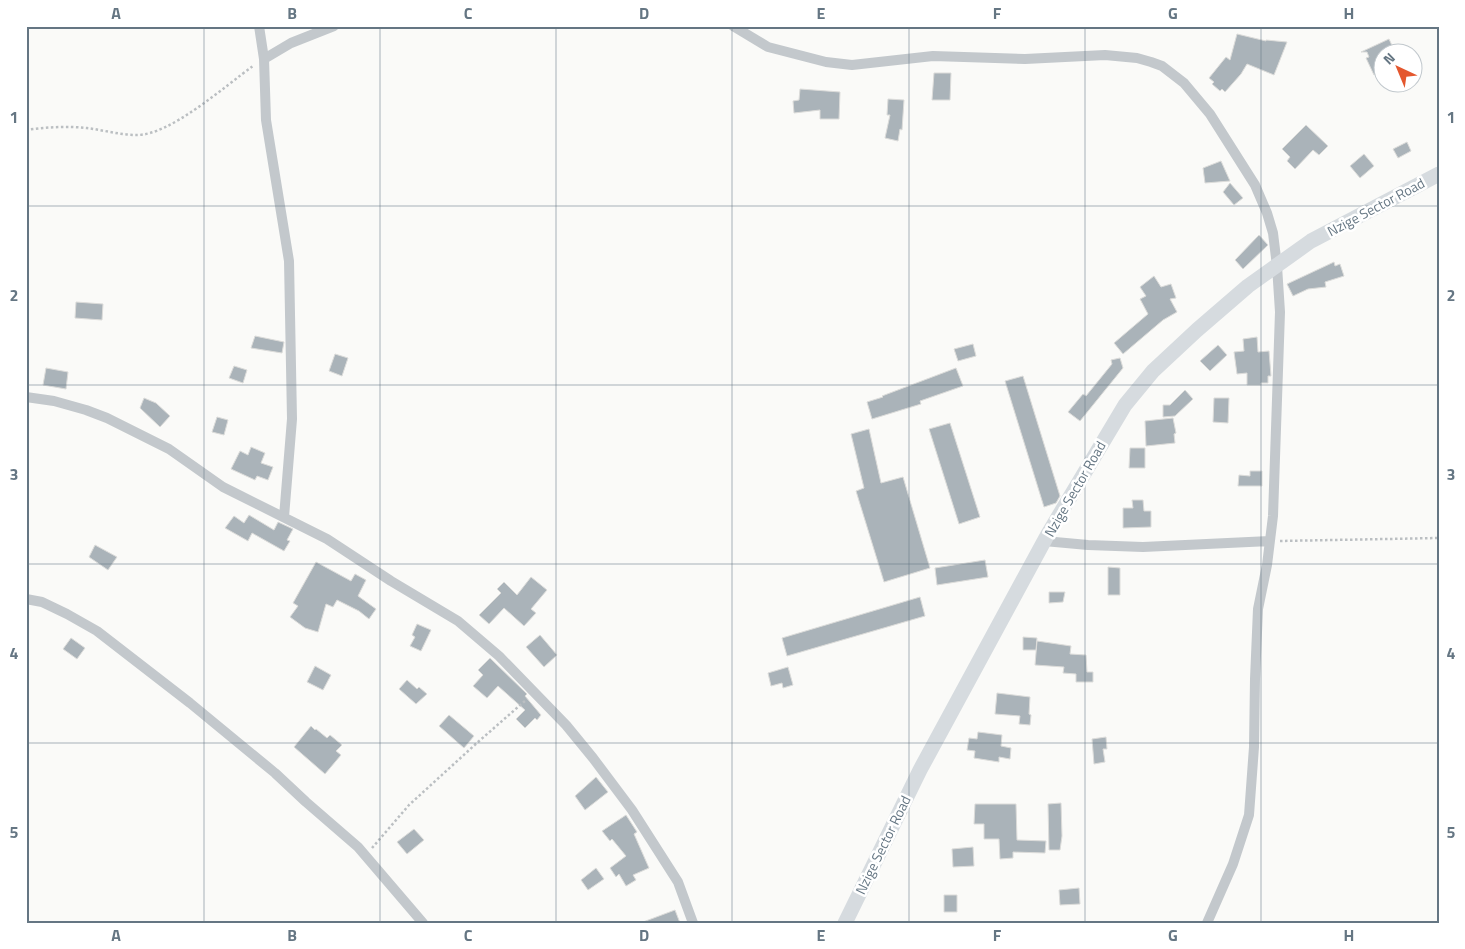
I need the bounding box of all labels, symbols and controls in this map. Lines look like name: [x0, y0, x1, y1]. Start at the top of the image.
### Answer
text: A: [111, 1, 121, 25]
text: B: [287, 1, 297, 25]
text: C: [464, 1, 473, 25]
text: D: [639, 1, 649, 25]
text: E: [817, 1, 826, 25]
text: F: [993, 1, 1002, 25]
text: G: [1168, 1, 1178, 25]
text: H: [1344, 1, 1354, 25]
north arrow: [1372, 42, 1422, 92]
text: N: [1378, 47, 1399, 69]
text: 1: [10, 105, 18, 129]
text: 1: [1447, 105, 1455, 129]
street label: Nzige Sector Road: [1323, 172, 1428, 241]
text: 2: [10, 283, 18, 307]
text: 2: [1447, 283, 1455, 307]
street label: Nzige Sector Road: [1039, 437, 1111, 541]
text: 3: [10, 462, 18, 486]
text: 3: [1447, 462, 1455, 486]
text: 4: [10, 641, 19, 665]
text: 4: [1447, 641, 1456, 665]
street label: Nzige Sector Road: [850, 792, 916, 898]
text: 5: [10, 820, 19, 844]
text: 5: [1447, 820, 1456, 844]
text: A: [111, 923, 121, 947]
text: B: [287, 923, 297, 947]
text: C: [464, 923, 473, 947]
text: D: [639, 923, 649, 947]
text: E: [817, 923, 826, 947]
text: F: [993, 923, 1002, 947]
text: G: [1168, 923, 1178, 947]
text: H: [1344, 923, 1354, 947]

